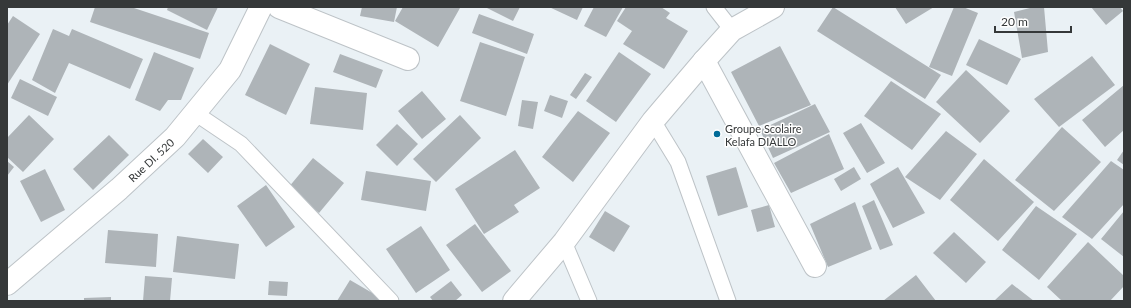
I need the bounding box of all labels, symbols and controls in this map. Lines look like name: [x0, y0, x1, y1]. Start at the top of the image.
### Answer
scale bar: [995, 8, 1071, 34]
text: 20 m: [1001, 14, 1028, 29]
place label: Groupe Scolaire Kelafa DIALLO: [725, 122, 802, 148]
marker: Groupe Scolaire Kelafa DIALLO: [712, 129, 722, 139]
street label: Rue DI. 520: [125, 135, 177, 184]

